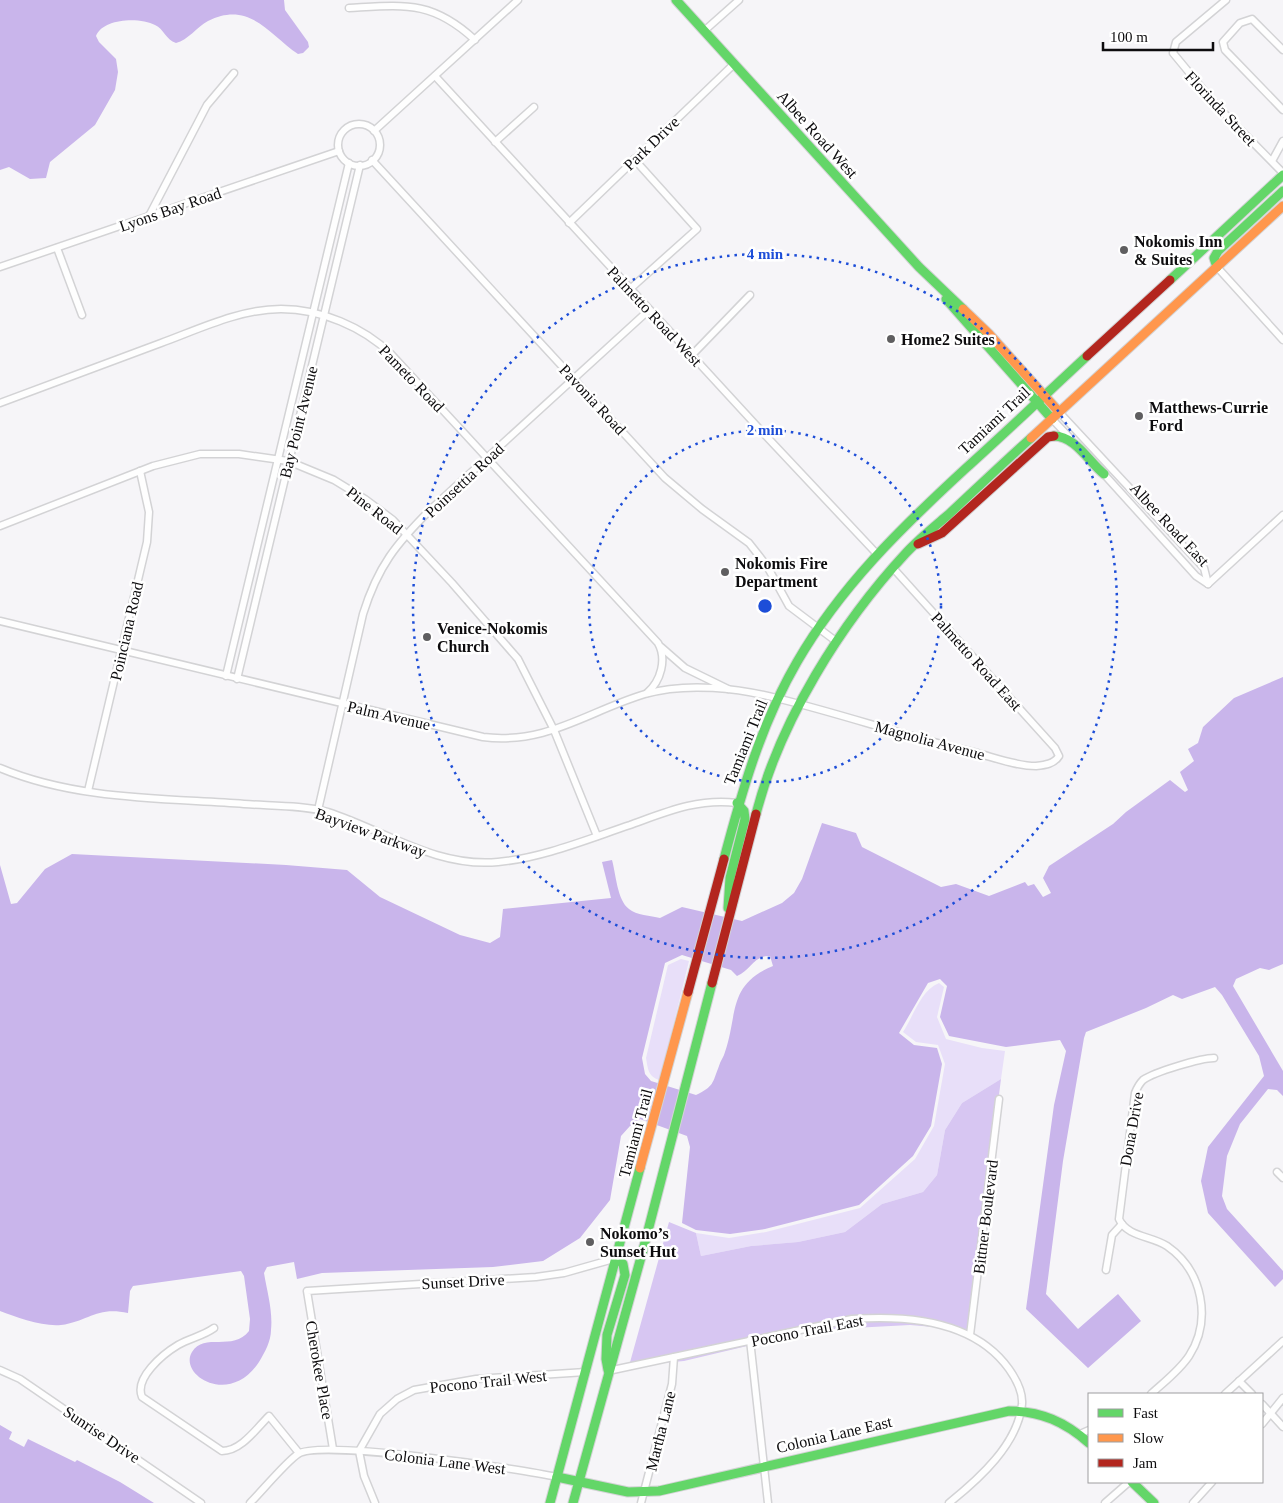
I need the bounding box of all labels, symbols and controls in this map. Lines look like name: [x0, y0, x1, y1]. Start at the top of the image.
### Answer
scale bar: [1103, 20, 1213, 52]
text: 100 m: [1110, 29, 1148, 45]
street label: Florinda Street: [1182, 68, 1260, 149]
street label: Albee Road West: [774, 87, 862, 182]
street label: Park Drive: [620, 113, 682, 174]
street label: Lyons Bay Road: [117, 184, 224, 236]
place label: Nokomis Inn & Suites: [1134, 233, 1223, 268]
marker: Nokomis Inn & Suites: [1118, 244, 1130, 256]
text: 4 min: [747, 246, 784, 262]
street label: Palmetto Road West: [604, 263, 706, 370]
place label: Home2 Suites: [901, 331, 995, 348]
marker: Home2 Suites: [885, 333, 897, 345]
street label: Pameto Road: [376, 342, 448, 415]
street label: Pavonia Road: [556, 361, 629, 438]
street label: Bay Point Avenue: [276, 364, 322, 480]
street label: Tamiami Trail: [955, 383, 1034, 458]
place label: Matthews-Currie Ford: [1149, 399, 1268, 434]
marker: Matthews-Currie Ford: [1133, 410, 1145, 422]
text: 2 min: [747, 422, 784, 438]
street label: Poinsettia Road: [422, 440, 507, 521]
street label: Albee Road East: [1127, 479, 1213, 570]
street label: Pine Road: [343, 483, 406, 537]
place label: Nokomis Fire Department: [735, 555, 828, 591]
marker: Nokomis Fire Department: [719, 566, 731, 578]
street label: Poinciana Road: [107, 580, 146, 682]
centre of rings: [756, 597, 774, 615]
street label: Palmetto Road East: [928, 609, 1026, 714]
place label: Venice-Nokomis Church: [437, 620, 548, 655]
marker: Venice-Nokomis Church: [421, 631, 433, 643]
street label: Tamiami Trail: [721, 696, 771, 788]
street label: Palm Avenue: [346, 698, 432, 733]
street label: Magnolia Avenue: [873, 718, 987, 764]
street label: Bayview Parkway: [313, 804, 429, 861]
street label: Tamiami Trail: [616, 1087, 656, 1179]
street label: Dona Drive: [1117, 1091, 1146, 1168]
street label: Bittner Boulevard: [970, 1159, 1001, 1275]
place label: Nokomo’s Sunset Hut: [600, 1225, 677, 1260]
marker: Nokomo’s Sunset Hut: [584, 1236, 596, 1248]
street label: Sunset Drive: [421, 1271, 505, 1292]
street label: Pocono Trail East: [750, 1311, 865, 1350]
street label: Cherokee Place: [302, 1319, 337, 1421]
street label: Pocono Trail West: [429, 1367, 548, 1396]
street label: Martha Lane: [642, 1389, 679, 1473]
legend: [1088, 1393, 1263, 1483]
street label: Sunrise Drive: [60, 1403, 143, 1466]
text: Fast: [1133, 1405, 1159, 1421]
street label: Colonia Lane East: [775, 1413, 894, 1456]
text: Slow: [1133, 1430, 1164, 1446]
street label: Colonia Lane West: [383, 1446, 507, 1477]
text: Jam: [1133, 1455, 1157, 1471]

